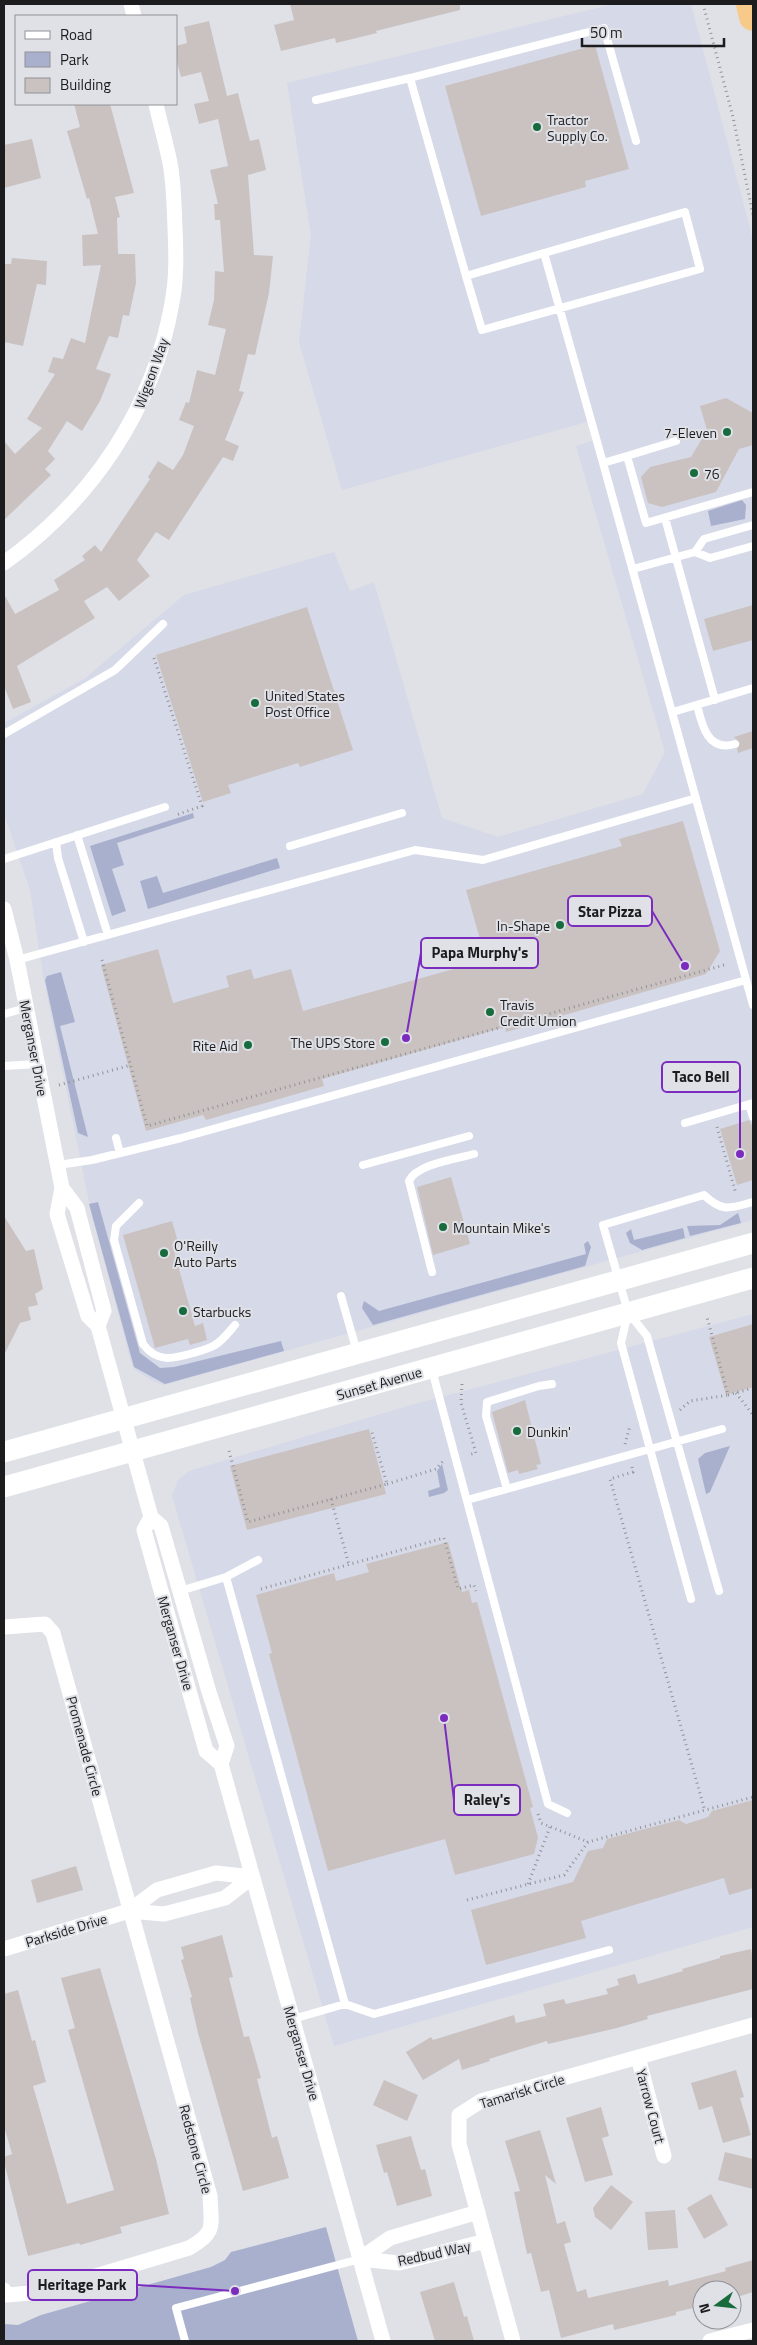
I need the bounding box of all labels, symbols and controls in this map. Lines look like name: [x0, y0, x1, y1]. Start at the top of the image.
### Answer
legend: [15, 15, 178, 105]
scale bar: [582, 15, 724, 47]
text: 50 m: [590, 21, 623, 44]
text: Road: [60, 23, 92, 46]
text: Park: [60, 48, 89, 71]
text: Building: [60, 73, 111, 96]
place label: Tractor Supply Co.: [547, 109, 608, 146]
marker: Tractor Supply Co.: [531, 121, 543, 133]
street label: Wigeon Way: [129, 335, 174, 411]
place label: 7-Eleven: [664, 422, 717, 443]
marker: 7-Eleven: [721, 426, 733, 438]
place label: 76: [704, 463, 720, 484]
marker: 76: [688, 467, 700, 479]
place label: United States Post Office: [265, 685, 345, 722]
marker: United States Post Office: [249, 697, 261, 709]
callout: Star Pizza: [568, 896, 652, 926]
text: Star Pizza: [578, 900, 642, 923]
place label: In-Shape: [497, 915, 550, 936]
marker: In-Shape: [554, 919, 566, 931]
callout: Papa Murphy's: [421, 938, 538, 968]
text: Papa Murphy's: [432, 941, 528, 964]
place label: Travis Credit Umion: [500, 994, 577, 1031]
street label: Merganser Drive: [14, 998, 54, 1098]
marker: Travis Credit Umion: [484, 1006, 496, 1018]
place label: The UPS Store: [290, 1032, 375, 1053]
place label: Rite Aid: [192, 1035, 238, 1056]
marker: The UPS Store: [379, 1036, 391, 1048]
marker: Rite Aid: [242, 1039, 254, 1051]
callout: Taco Bell: [662, 1062, 740, 1092]
text: Taco Bell: [672, 1065, 730, 1088]
place label: Mountain Mike's: [453, 1217, 550, 1238]
marker: Mountain Mike's: [437, 1221, 449, 1233]
place label: O'Reilly Auto Parts: [174, 1235, 237, 1272]
marker: O'Reilly Auto Parts: [158, 1247, 170, 1259]
place label: Starbucks: [193, 1301, 251, 1322]
marker: Starbucks: [177, 1305, 189, 1317]
street label: Sunset Avenue: [334, 1361, 424, 1405]
place label: Dunkin': [527, 1421, 571, 1442]
marker: Dunkin': [511, 1425, 523, 1437]
street label: Merganser Drive: [152, 1593, 200, 1693]
street label: Promenade Circle: [62, 1694, 108, 1798]
callout: Raley's: [454, 1785, 520, 1815]
text: Raley's: [464, 1788, 510, 1811]
street label: Parkside Drive: [23, 1908, 109, 1952]
street label: Merganser Drive: [278, 2003, 326, 2103]
street label: Yarrow Court: [631, 2066, 671, 2146]
street label: Tamarisk Circle: [477, 2068, 567, 2114]
street label: Redstone Circle: [174, 2102, 218, 2196]
street label: Redbud Way: [396, 2235, 473, 2271]
callout: Heritage Park: [28, 2270, 137, 2300]
text: Heritage Park: [38, 2273, 127, 2296]
north arrow: [692, 2280, 742, 2330]
text: N: [693, 2301, 715, 2316]

